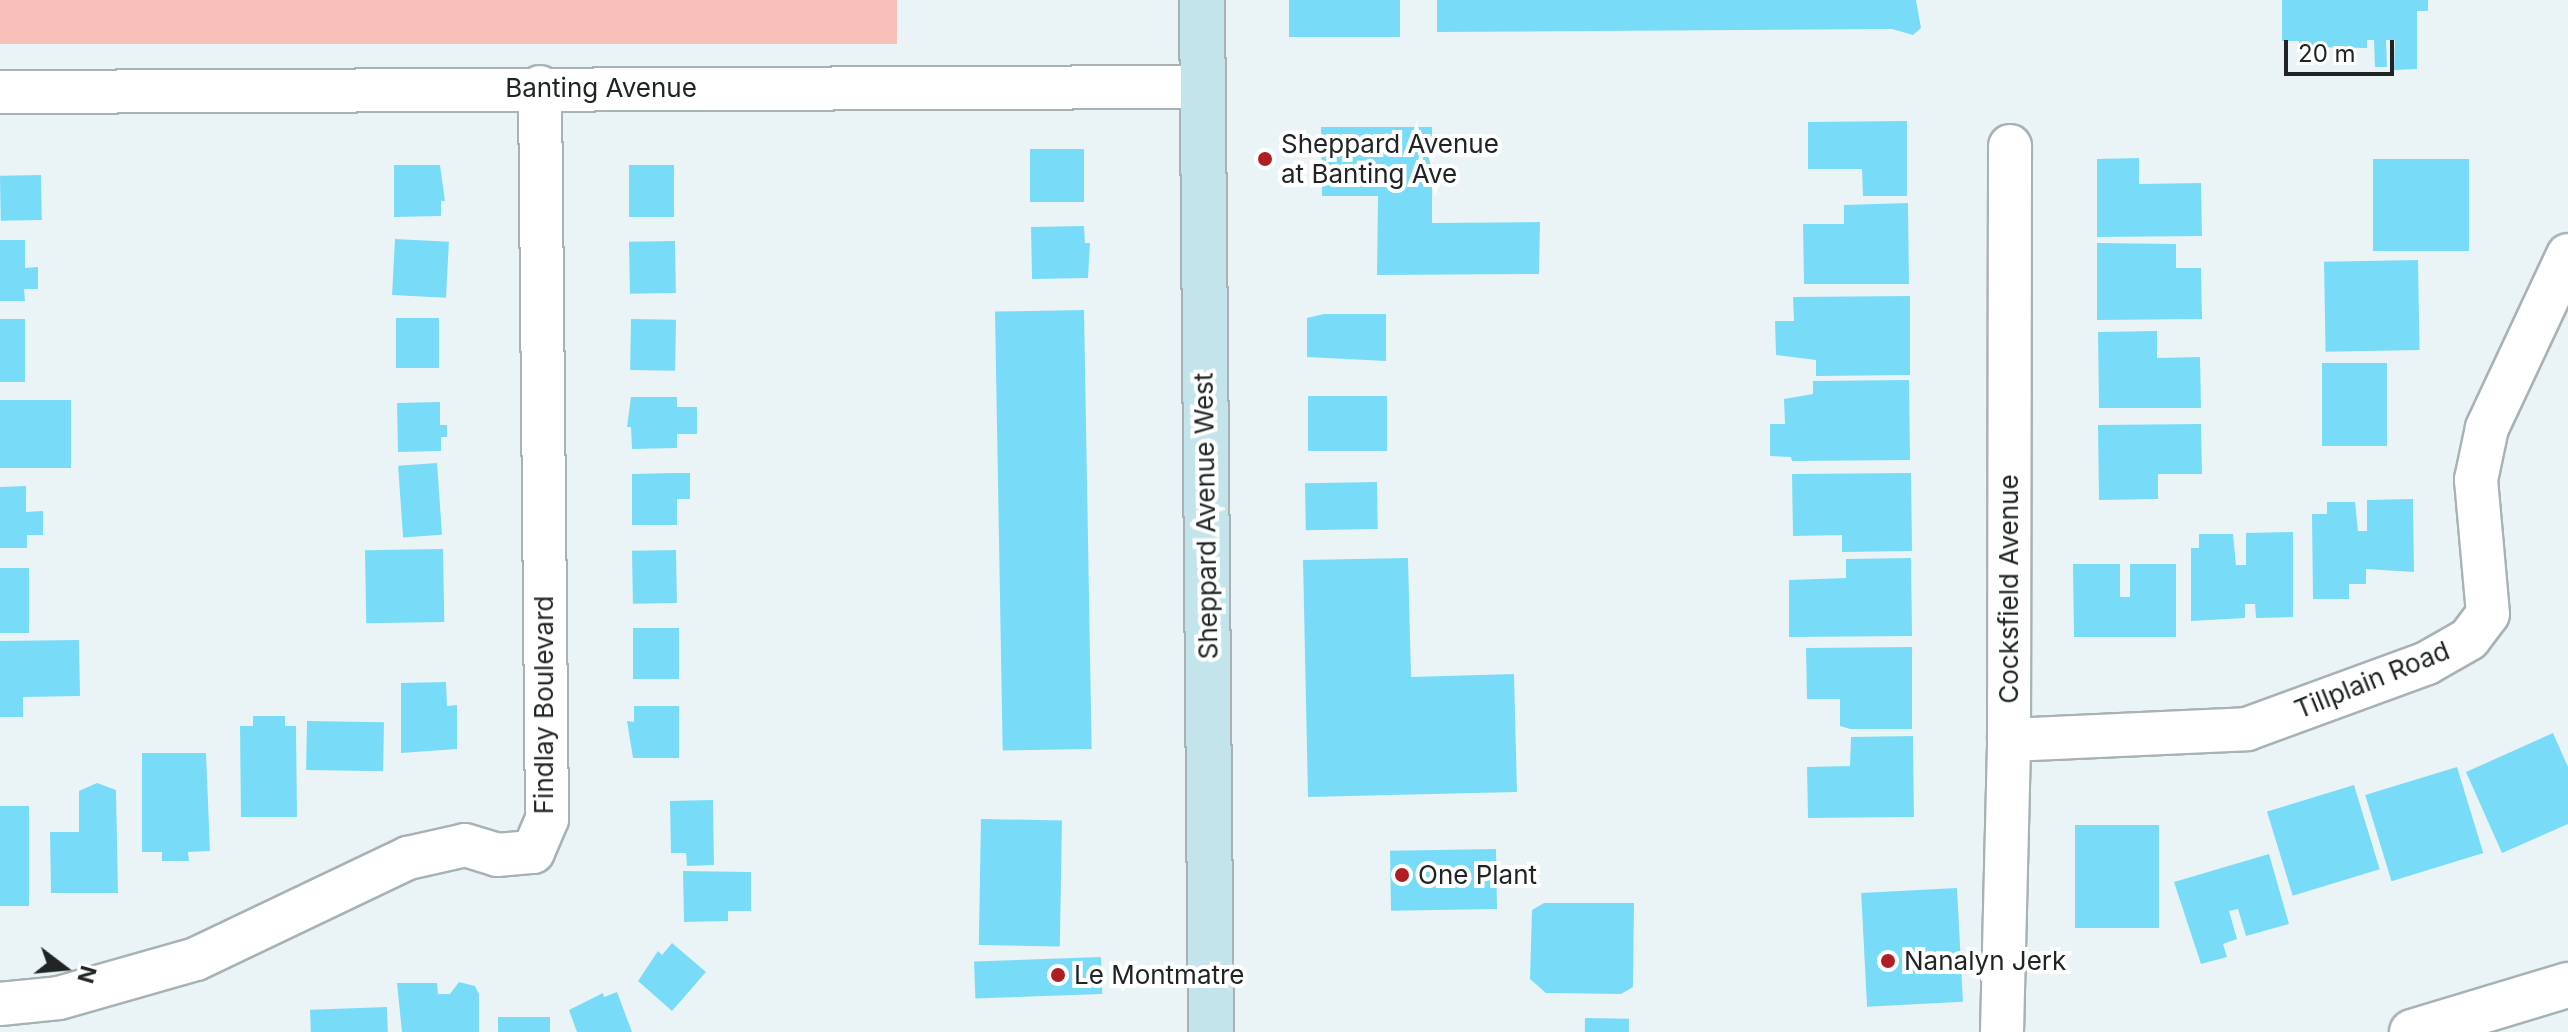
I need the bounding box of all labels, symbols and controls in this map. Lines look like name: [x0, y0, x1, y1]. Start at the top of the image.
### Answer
scale bar: [2288, 24, 2398, 74]
text: 20 m: [2298, 39, 2356, 68]
street label: Banting Avenue: [505, 72, 697, 104]
place label: Sheppard Avenue at Banting Ave: [1281, 128, 1499, 190]
marker: Sheppard Avenue at Banting Ave: [1256, 150, 1274, 168]
street label: Sheppard Avenue West: [1188, 372, 1224, 660]
street label: Cocksfield Avenue: [1993, 474, 2025, 704]
street label: Findlay Boulevard: [528, 596, 560, 814]
street label: Tillplain Road: [2290, 635, 2454, 725]
place label: One Plant: [1418, 859, 1537, 891]
marker: One Plant: [1393, 866, 1411, 884]
north arrow: [24, 928, 104, 1008]
place label: Nanalyn Jerk: [1904, 945, 2066, 977]
marker: Nanalyn Jerk: [1879, 952, 1897, 970]
place label: Le Montmatre: [1074, 959, 1245, 991]
text: N: [72, 963, 102, 986]
marker: Le Montmatre: [1049, 966, 1067, 984]

